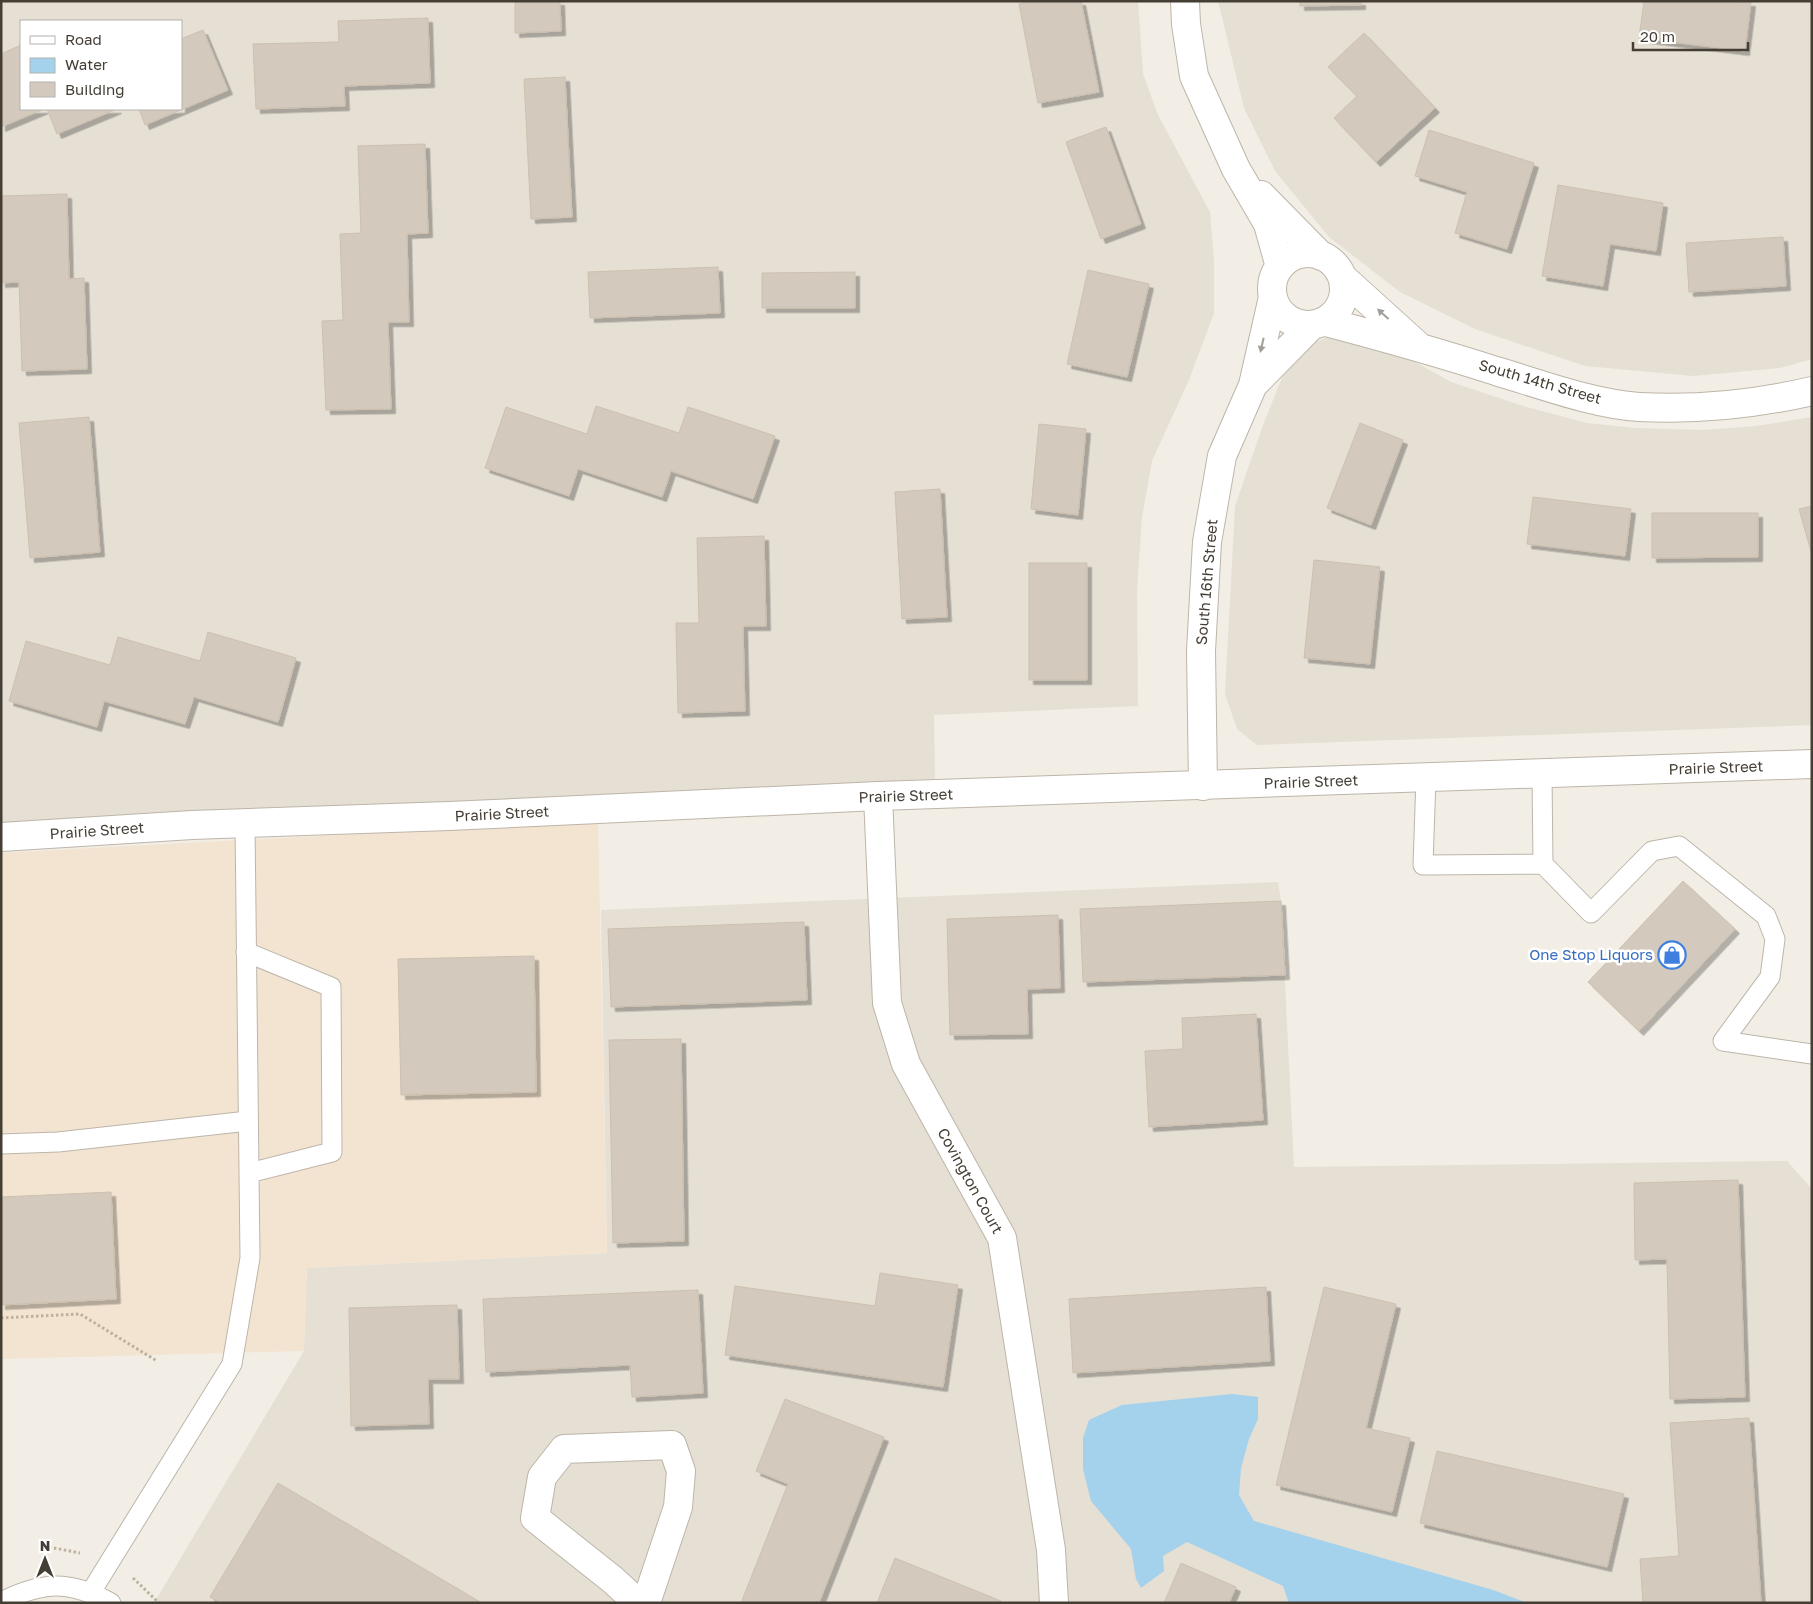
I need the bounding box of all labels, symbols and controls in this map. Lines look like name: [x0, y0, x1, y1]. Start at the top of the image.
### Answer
legend: [20, 20, 182, 110]
scale bar: [1633, 20, 1748, 52]
text: 20 m: [1640, 27, 1675, 45]
text: Road: [65, 30, 102, 48]
text: Water: [65, 55, 108, 73]
text: Building: [65, 80, 125, 98]
one-way arrow: [1378, 308, 1390, 320]
one-way arrow: [1258, 337, 1266, 352]
street label: South 14th Street: [1477, 355, 1604, 407]
street label: South 16th Street: [1192, 518, 1220, 646]
street label: Prairie Street: [1668, 756, 1764, 778]
street label: Prairie Street: [1263, 770, 1359, 792]
street label: Prairie Street: [858, 784, 954, 806]
street label: Prairie Street: [454, 802, 550, 824]
street label: Prairie Street: [49, 818, 145, 842]
shop icon: One Stop Liquors: [1657, 940, 1687, 970]
place label: One Stop Liquors: [1529, 945, 1653, 963]
street label: Covington Court: [934, 1124, 1007, 1237]
north arrow: [20, 1534, 70, 1584]
text: N: [40, 1537, 50, 1554]

